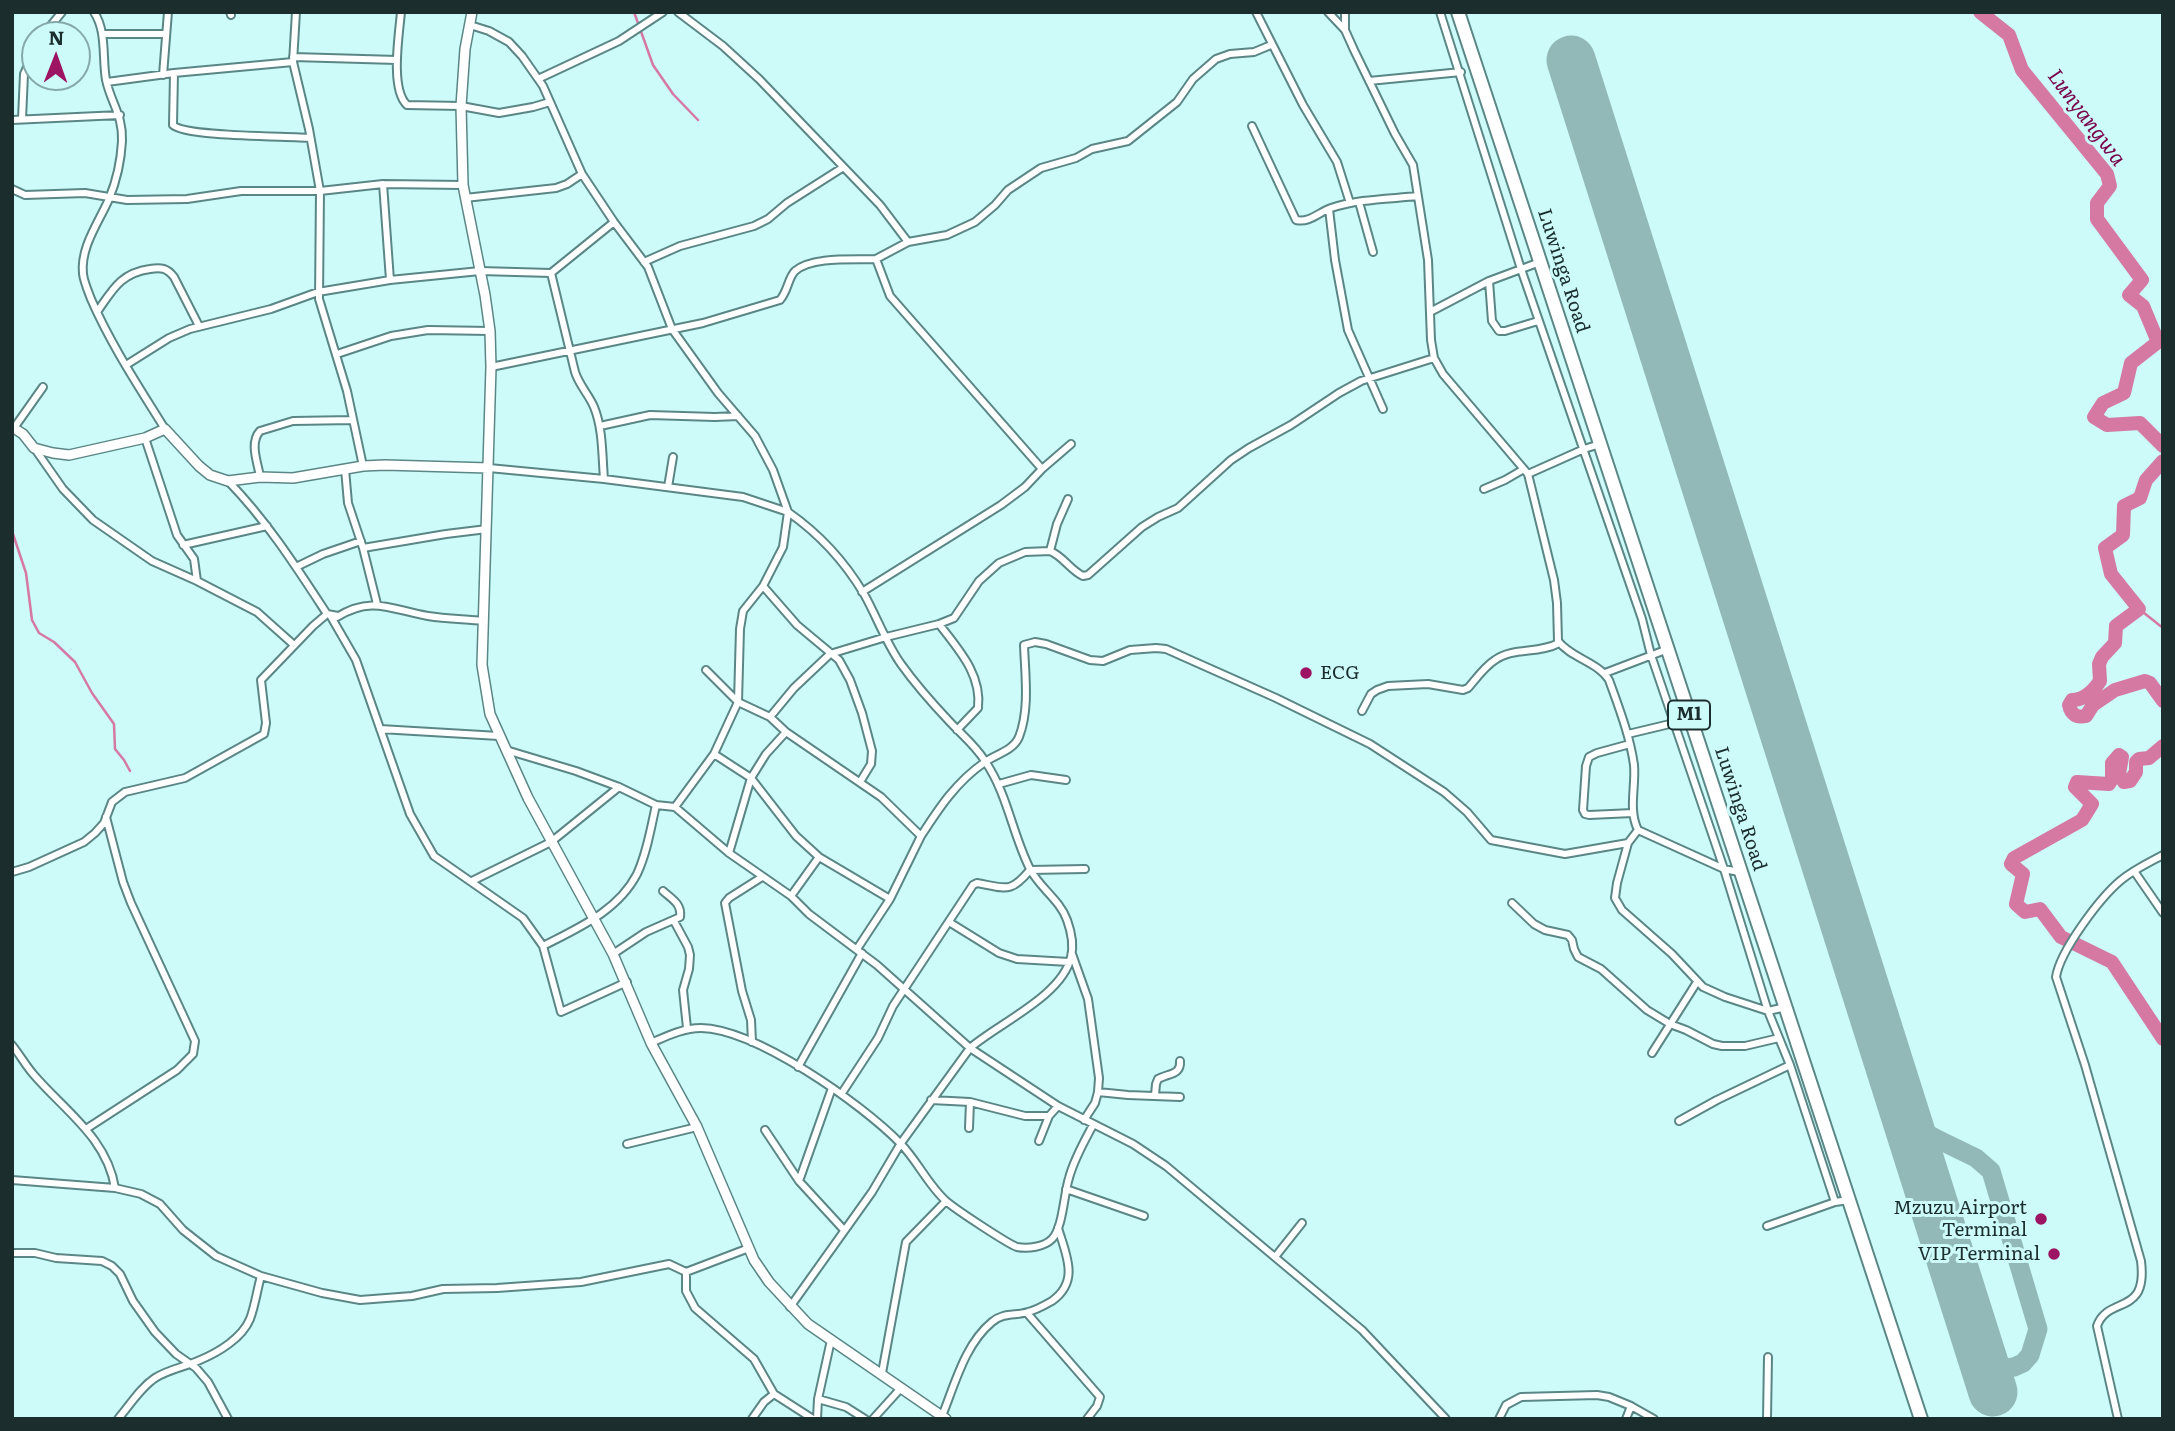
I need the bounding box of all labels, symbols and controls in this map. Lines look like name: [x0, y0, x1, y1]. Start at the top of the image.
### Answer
north arrow: [21, 21, 91, 91]
text: N: [48, 23, 65, 51]
water label: Lunyangwa: [2042, 65, 2130, 171]
street label: Luwinga Road: [1532, 206, 1594, 336]
place label: ECG: [1320, 662, 1359, 684]
marker: ECG: [1298, 665, 1314, 681]
road number: M1: [1668, 700, 1710, 730]
street label: Luwinga Road: [1709, 744, 1771, 874]
place label: Mzuzu Airport Terminal: [1893, 1197, 2027, 1241]
marker: Mzuzu Airport Terminal: [2033, 1211, 2049, 1227]
place label: VIP Terminal: [1918, 1243, 2040, 1265]
marker: VIP Terminal: [2046, 1246, 2062, 1262]

